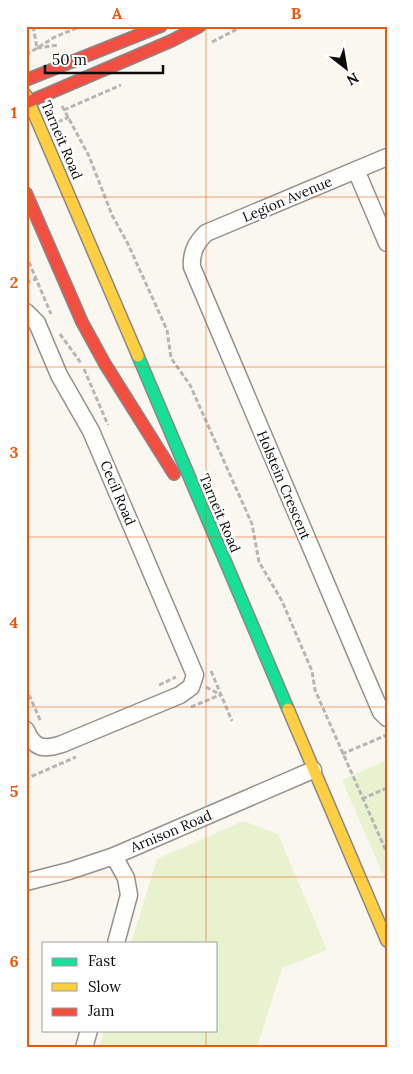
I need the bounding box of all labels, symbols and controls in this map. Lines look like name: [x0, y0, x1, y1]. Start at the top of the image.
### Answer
text: A: [112, 3, 123, 23]
text: B: [291, 3, 302, 23]
scale bar: [45, 42, 162, 74]
north arrow: [320, 42, 370, 92]
text: 50 m: [52, 50, 87, 69]
text: N: [343, 69, 362, 90]
street label: Tarneit Road: [37, 98, 87, 182]
text: 1: [11, 102, 17, 122]
street label: Legion Avenue: [239, 172, 335, 226]
text: 2: [10, 272, 18, 292]
street label: Holstein Crescent: [253, 428, 315, 543]
text: 3: [10, 442, 19, 462]
street label: Cecil Road: [96, 458, 140, 528]
street label: Tarneit Road: [195, 471, 245, 555]
text: 4: [10, 612, 19, 632]
text: 5: [10, 781, 19, 801]
street label: Arnison Road: [127, 806, 214, 857]
legend: [42, 942, 218, 1032]
text: 6: [9, 951, 19, 971]
text: Fast: [88, 951, 116, 970]
text: Slow: [88, 977, 121, 996]
text: Jam: [87, 1001, 115, 1020]

